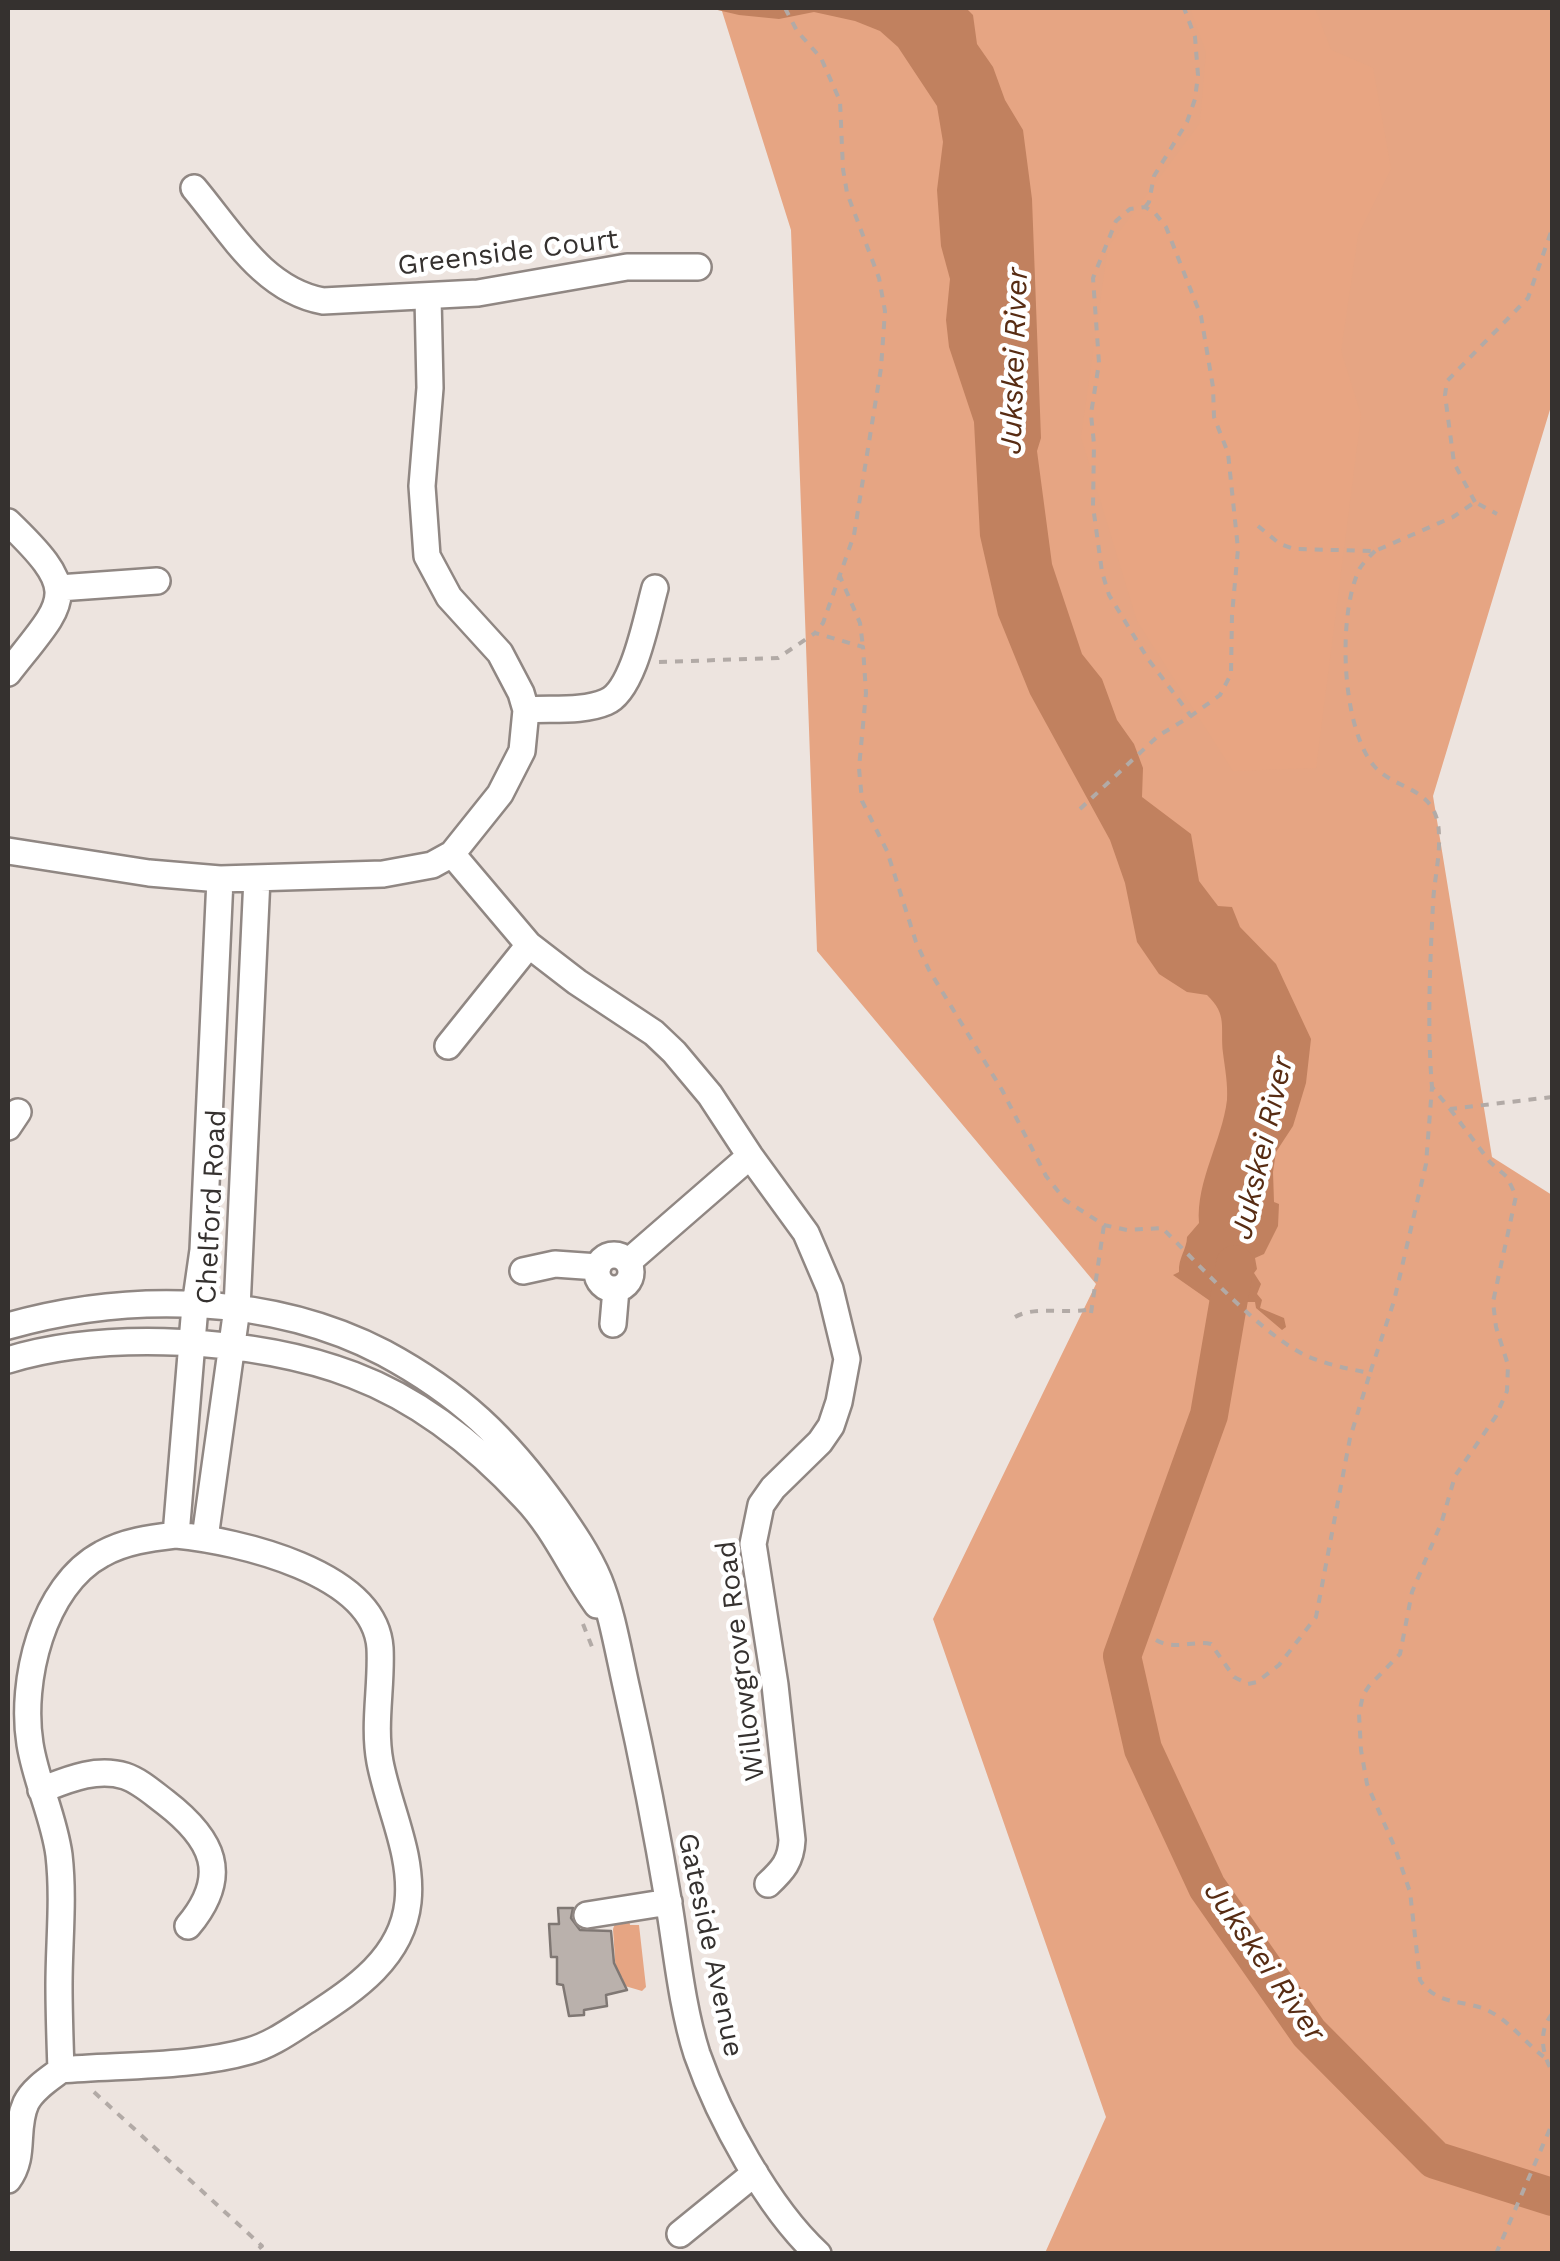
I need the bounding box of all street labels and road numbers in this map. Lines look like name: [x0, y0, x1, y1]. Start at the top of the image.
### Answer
street label: Greenside Court: [396, 223, 620, 283]
street label: Chelford Road: [190, 1109, 234, 1305]
street label: Willowgrove Road: [710, 1539, 772, 1783]
street label: Gateside Avenue: [670, 1830, 750, 2060]

